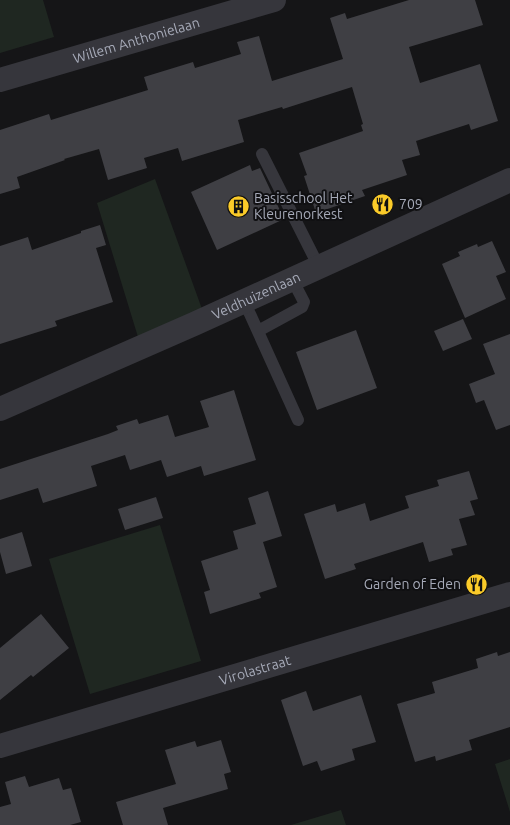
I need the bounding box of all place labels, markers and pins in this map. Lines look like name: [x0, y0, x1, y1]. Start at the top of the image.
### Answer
place label: Basisschool Het Kleurenorkest: [254, 190, 353, 222]
restaurant icon: 709: [371, 192, 395, 216]
building icon: Basisschool Het Kleurenorkest: [226, 194, 250, 218]
place label: 709: [399, 196, 423, 212]
restaurant icon: Garden of Eden: [465, 572, 489, 596]
place label: Garden of Eden: [364, 576, 461, 592]

